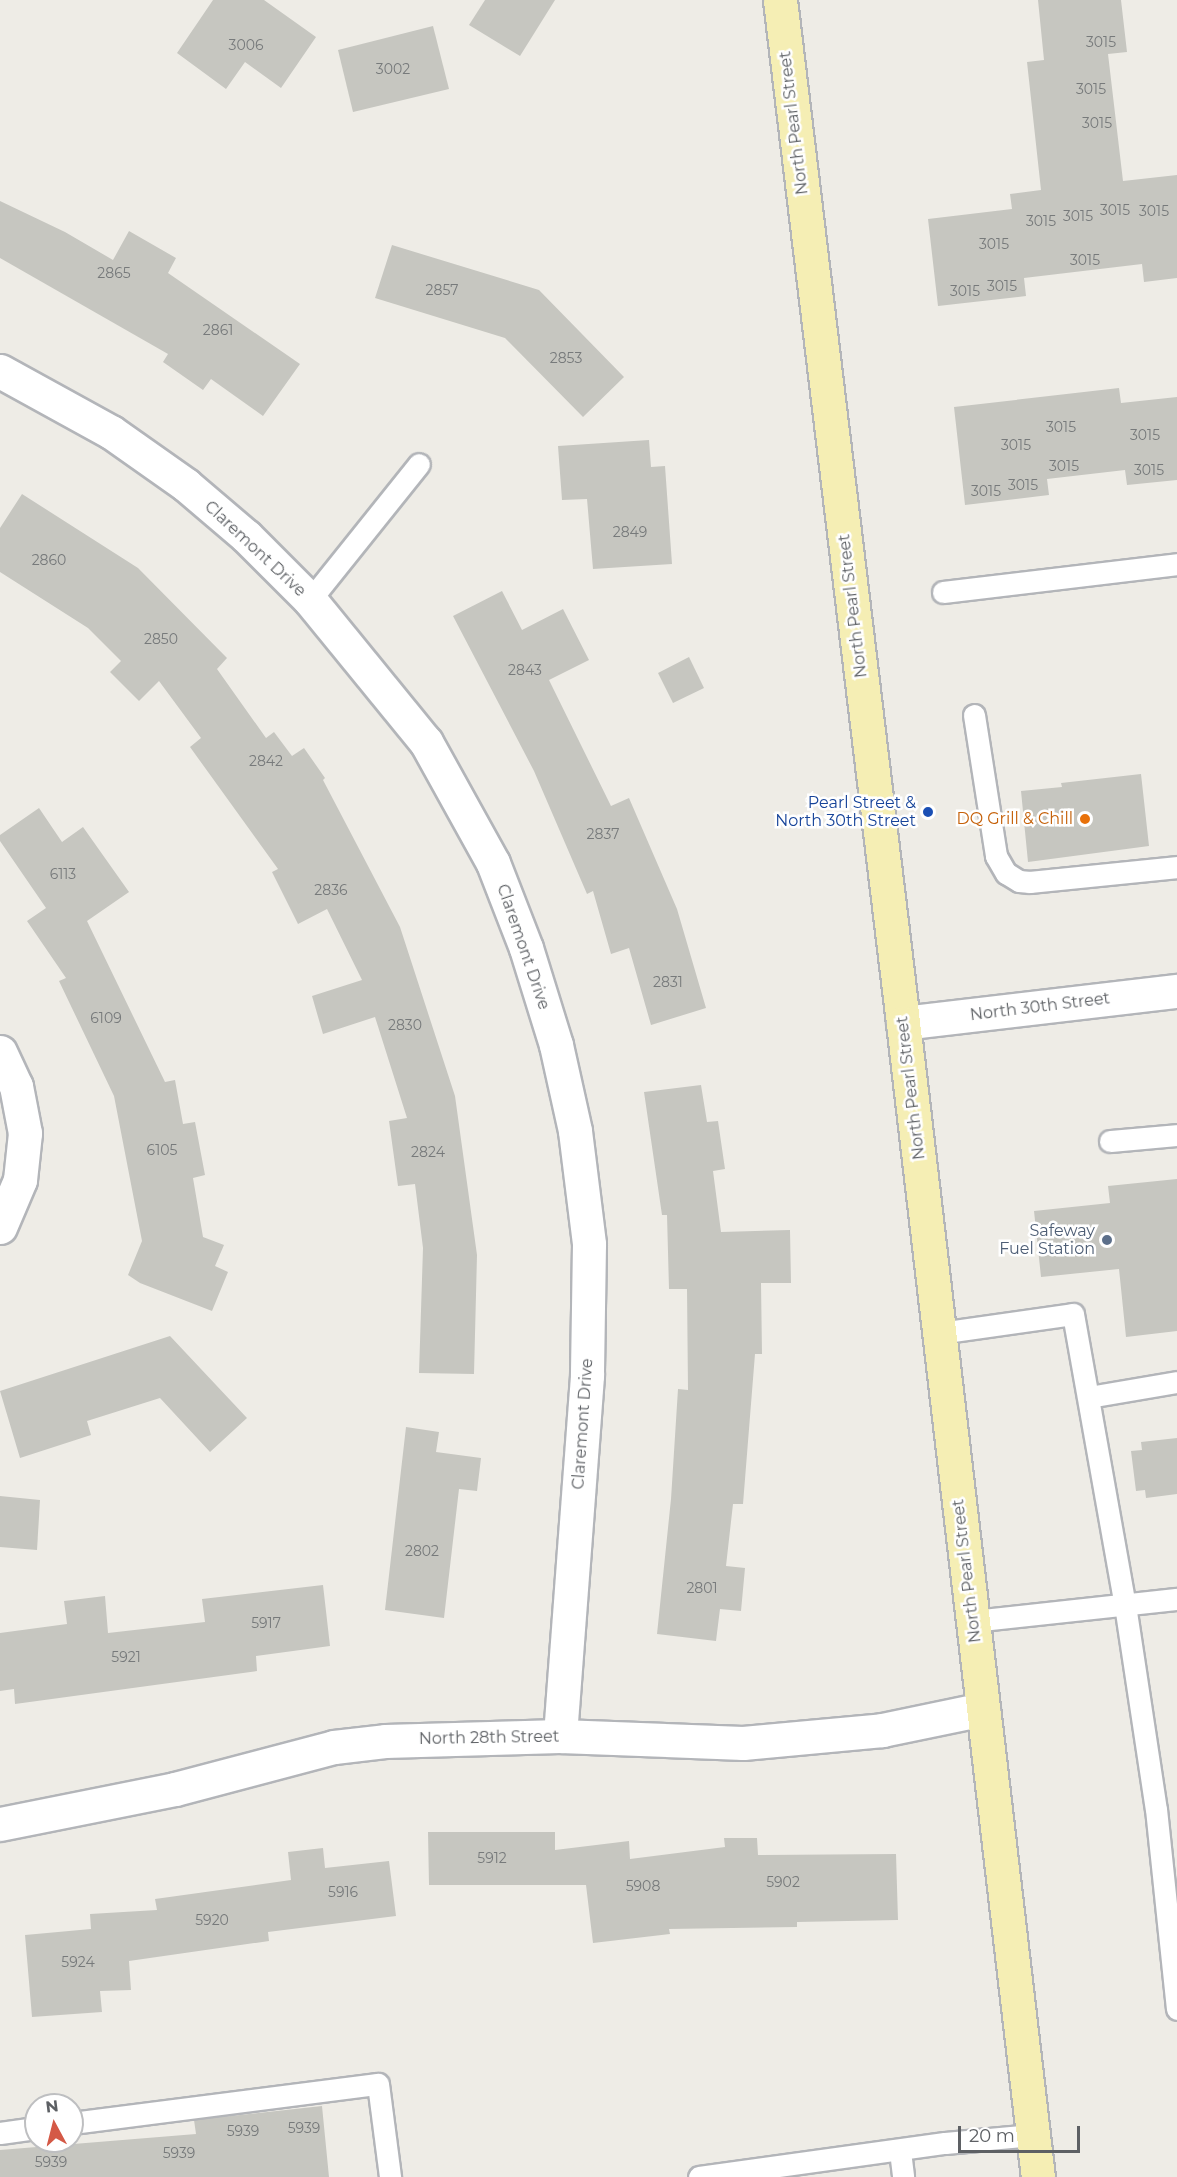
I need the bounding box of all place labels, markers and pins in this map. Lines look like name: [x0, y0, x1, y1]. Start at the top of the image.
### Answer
place label: Pearl Street & North 30th Street: [775, 793, 916, 831]
marker: Pearl Street & North 30th Street: [921, 805, 935, 819]
place label: DQ Grill & Chill: [956, 809, 1073, 829]
marker: DQ Grill & Chill: [1078, 812, 1092, 826]
place label: Safeway Fuel Station: [999, 1221, 1095, 1259]
marker: Safeway Fuel Station: [1100, 1233, 1114, 1247]

